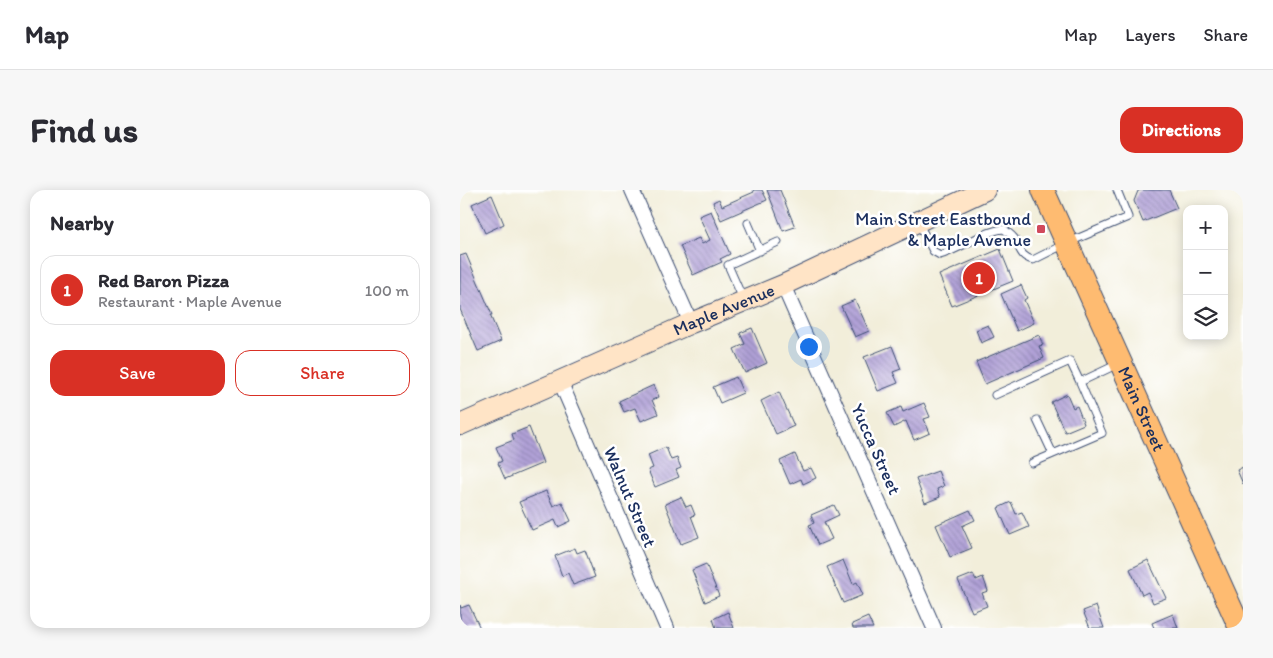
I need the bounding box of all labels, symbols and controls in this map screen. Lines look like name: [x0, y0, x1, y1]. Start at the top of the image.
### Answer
text: Map: [25, 20, 69, 49]
text: Map: [1064, 24, 1097, 46]
text: Layers: [1125, 24, 1175, 46]
text: Share: [1203, 24, 1248, 46]
button: Directions: [1120, 107, 1243, 153]
text: Find us: [30, 109, 138, 151]
map controls: [1183, 205, 1228, 340]
button: +: [1183, 205, 1228, 250]
place label: Main Street Eastbound & Maple Avenue: [855, 208, 1031, 251]
text: Nearby: [50, 210, 114, 235]
marker: Main Street Eastbound & Maple Avenue: [1035, 223, 1047, 235]
button: −: [1183, 250, 1228, 295]
pin: 1: [963, 259, 995, 297]
text: Red Baron Pizza: [98, 269, 229, 292]
street label: Maple Avenue: [670, 279, 778, 341]
text: 1: [63, 281, 71, 300]
text: 100 m: [365, 281, 409, 300]
text: Restaurant · Maple Avenue: [98, 292, 282, 311]
button: layers: [1183, 295, 1228, 340]
your location: [796, 334, 822, 360]
button: Save: [50, 350, 225, 396]
button: Share: [235, 350, 410, 396]
street label: Main Street: [1113, 363, 1170, 455]
street label: Yucca Street: [846, 400, 906, 498]
street label: Walnut Street: [599, 443, 661, 551]

